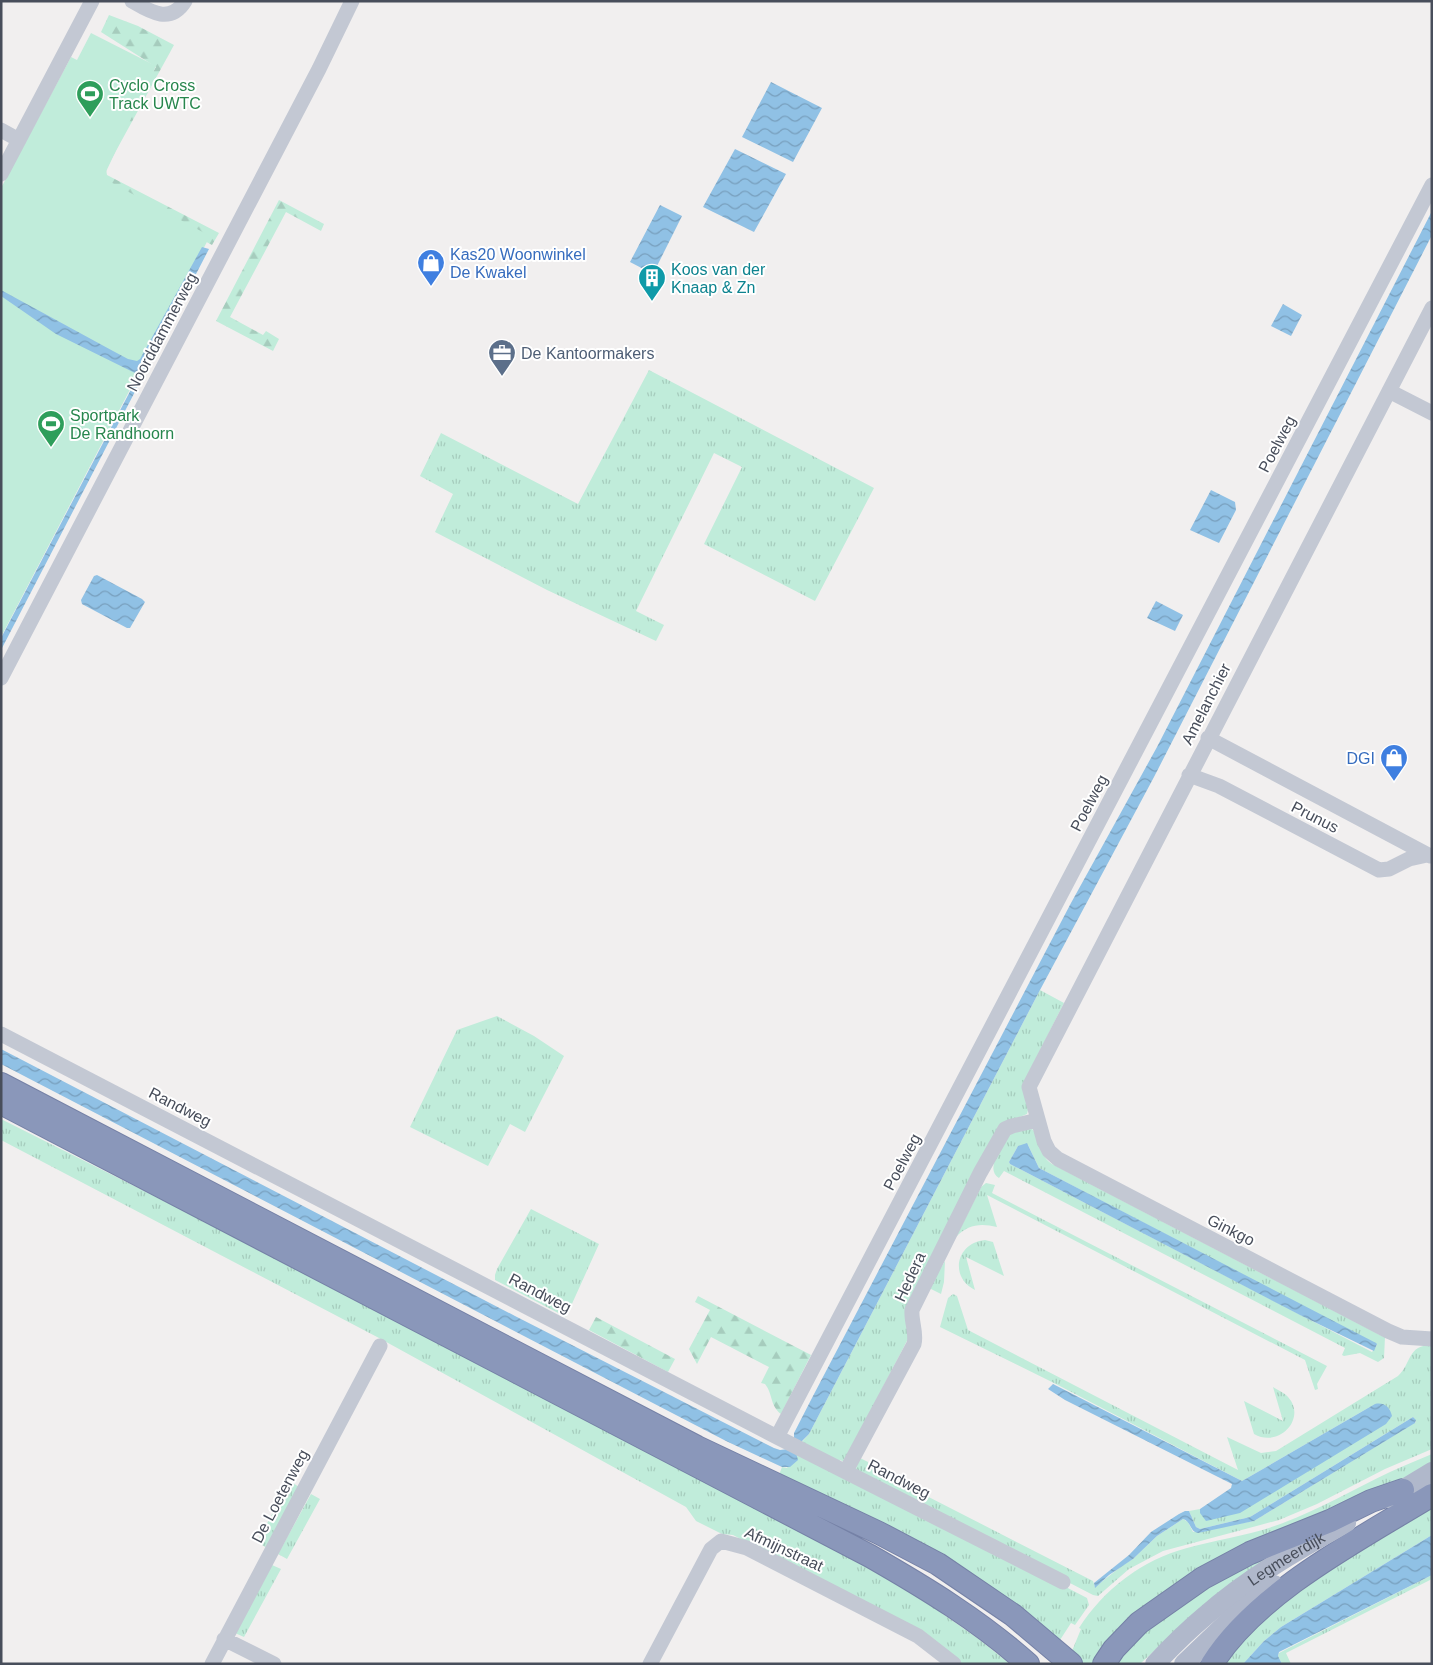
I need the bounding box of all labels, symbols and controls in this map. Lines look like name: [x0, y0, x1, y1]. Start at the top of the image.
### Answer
place label: Cyclo Cross Track UWTC: [109, 77, 201, 112]
sports icon: Cyclo Cross Track UWTC: [75, 79, 105, 118]
place label: Kas20 Woonwinkel De Kwakel: [450, 246, 586, 281]
shop icon: Kas20 Woonwinkel De Kwakel: [416, 248, 446, 287]
place label: Koos van der Knaap & Zn: [671, 261, 766, 296]
building icon: Koos van der Knaap & Zn: [637, 263, 667, 302]
street label: Noorddammerweg: [124, 270, 200, 394]
office icon: De Kantoormakers: [487, 338, 517, 377]
place label: De Kantoormakers: [521, 345, 654, 362]
place label: Sportpark De Randhoorn: [70, 407, 174, 442]
sports icon: Sportpark De Randhoorn: [36, 409, 66, 448]
street label: Poelweg: [1255, 413, 1299, 475]
street label: Amelanchier: [1178, 660, 1234, 747]
shop icon: DGI: [1379, 743, 1409, 782]
place label: DGI: [1347, 750, 1375, 767]
street label: Poelweg: [1067, 772, 1111, 834]
street label: Prunus: [1289, 798, 1341, 836]
street label: Randweg: [146, 1084, 214, 1130]
street label: Poelweg: [880, 1131, 924, 1193]
street label: Ginkgo: [1205, 1211, 1258, 1249]
street label: Hedera: [891, 1250, 929, 1304]
street label: Randweg: [506, 1270, 574, 1316]
street label: De Loetenweg: [248, 1446, 312, 1546]
street label: Randweg: [865, 1456, 933, 1502]
street label: Afmijnstraat: [742, 1523, 826, 1575]
street label: Legmeerdijk: [1244, 1528, 1328, 1589]

